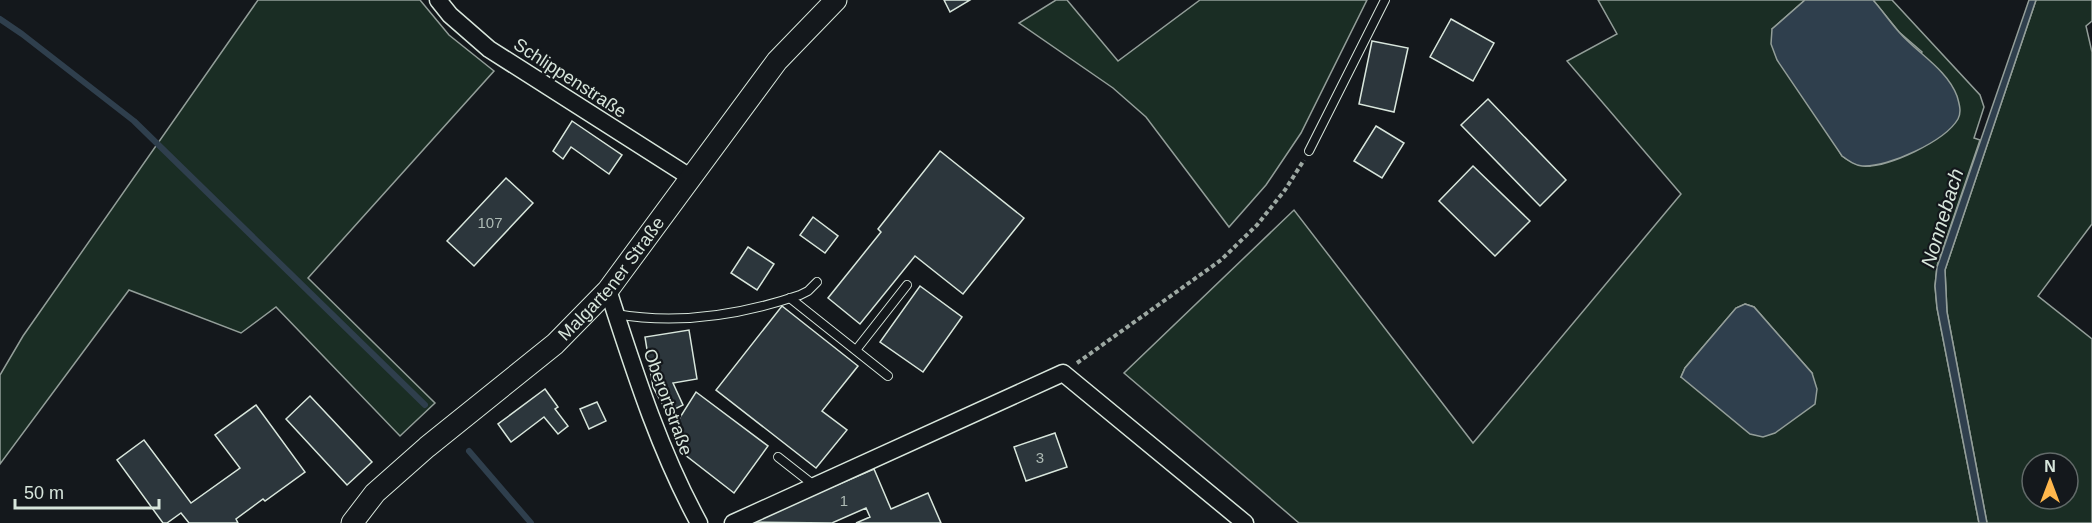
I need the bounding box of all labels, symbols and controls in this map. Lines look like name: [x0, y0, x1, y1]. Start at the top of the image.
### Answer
street label: Schlippenstraße: [510, 34, 630, 122]
water label: Nonnebach: [1917, 166, 1967, 270]
street label: Malgartener Straße: [554, 213, 669, 345]
house number: 107: [477, 214, 503, 231]
street label: Oberortstraße: [639, 346, 697, 458]
house number: 3: [1036, 449, 1044, 466]
north arrow: [2020, 451, 2080, 511]
text: N: [2044, 458, 2056, 475]
scale bar: [15, 472, 159, 510]
text: 50 m: [24, 483, 64, 503]
house number: 1: [840, 492, 848, 509]

